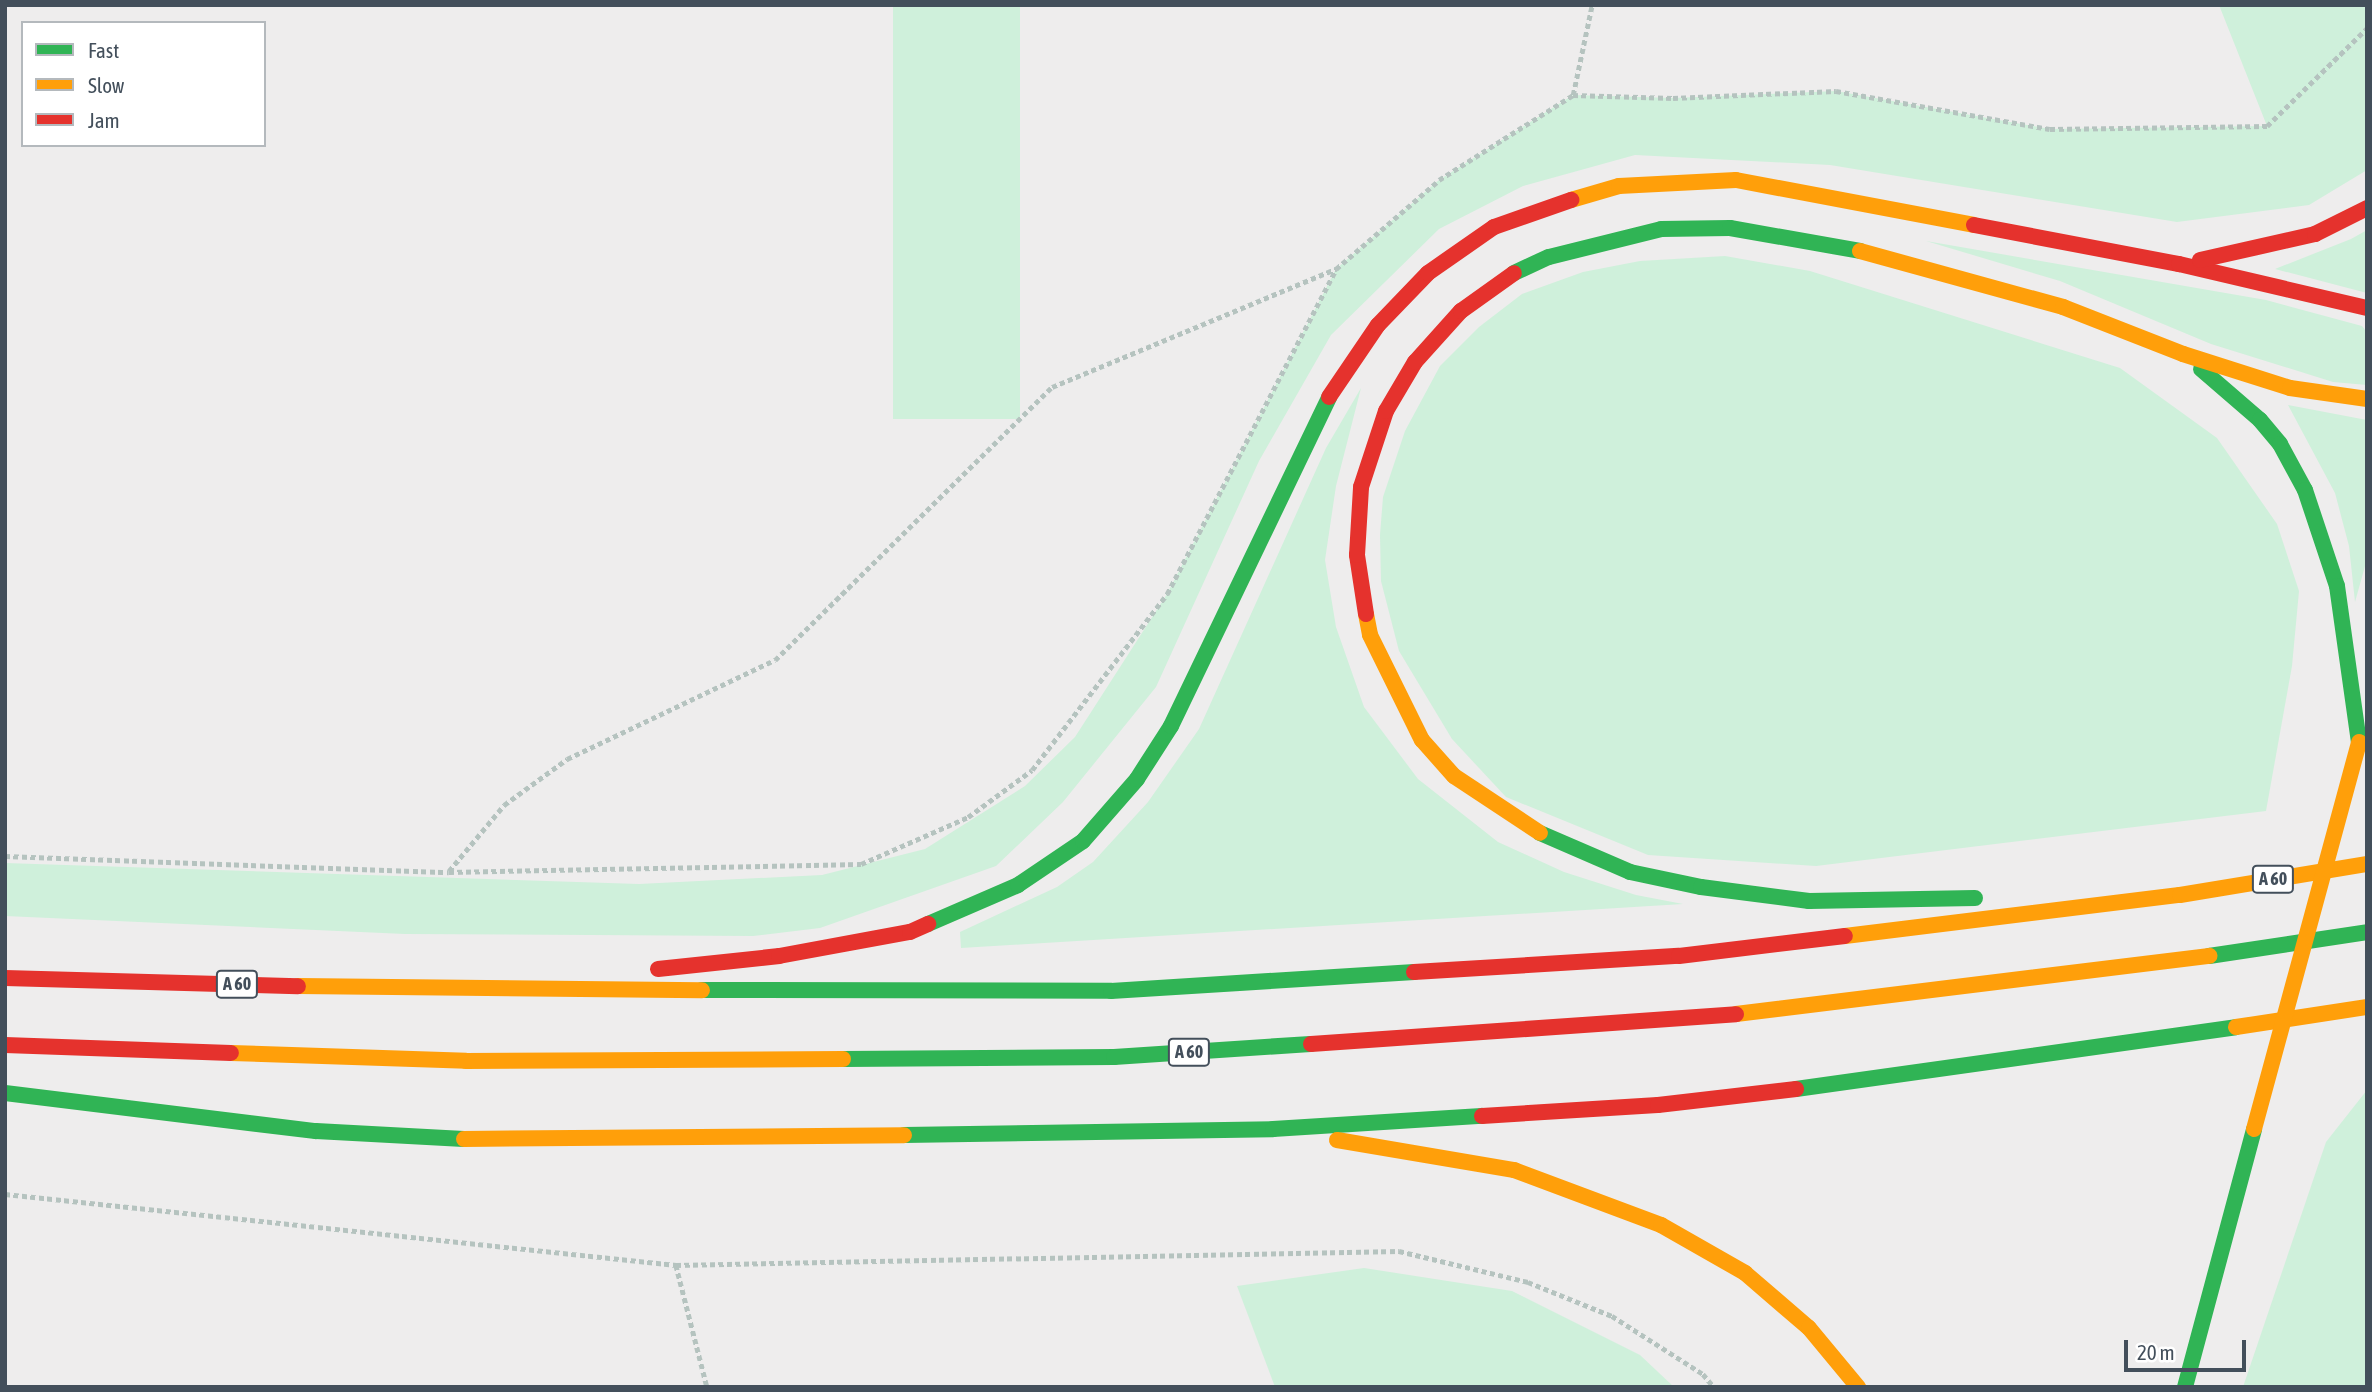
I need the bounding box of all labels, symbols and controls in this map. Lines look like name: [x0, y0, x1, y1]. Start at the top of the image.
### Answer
legend: [21, 21, 266, 147]
text: Fast: [88, 38, 119, 62]
text: Slow: [88, 73, 124, 97]
text: Jam: [88, 108, 120, 132]
road number: A 60: [2250, 864, 2296, 894]
road number: A 60: [214, 970, 260, 999]
road number: A 60: [1166, 1037, 1212, 1066]
scale bar: [2127, 1326, 2250, 1370]
text: 20 m: [2137, 1340, 2175, 1364]

